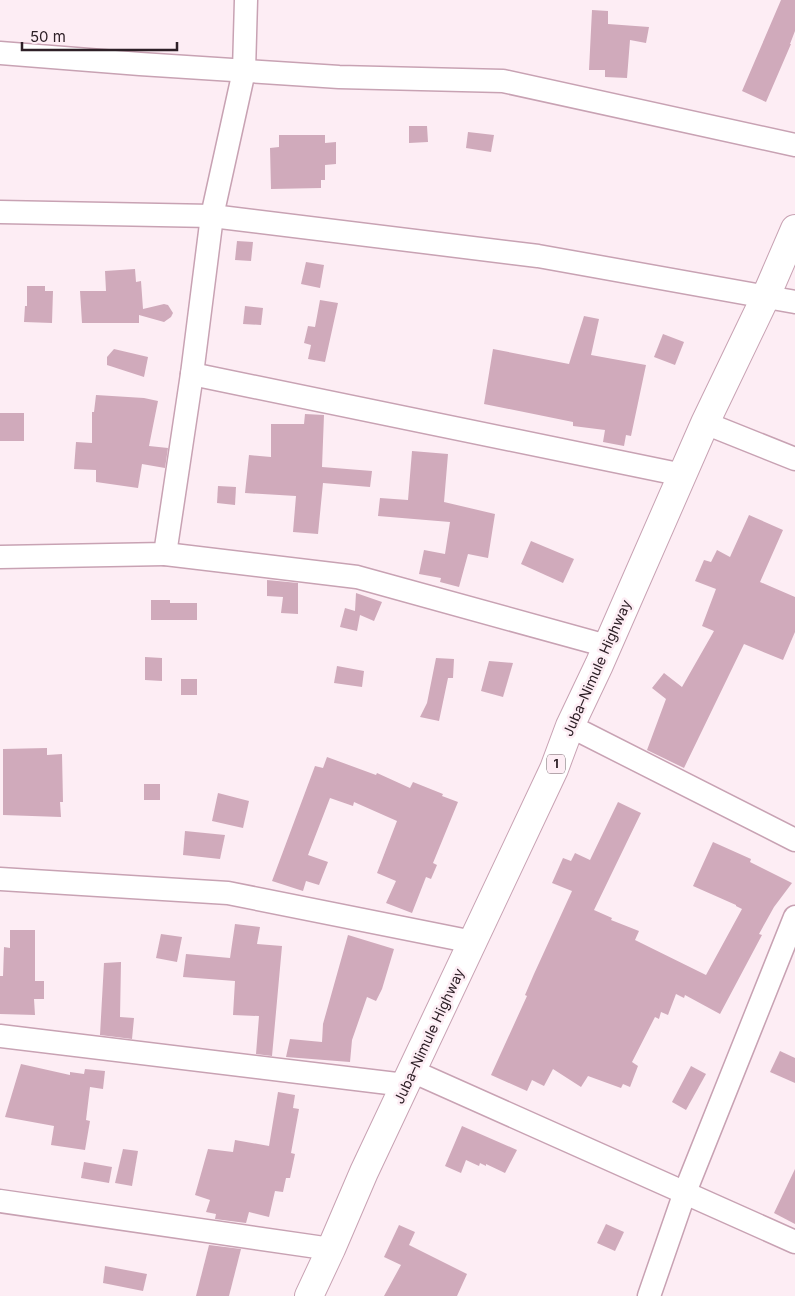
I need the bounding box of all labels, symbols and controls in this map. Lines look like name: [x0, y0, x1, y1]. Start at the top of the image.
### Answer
scale bar: [22, 20, 178, 52]
text: 50 m: [30, 27, 66, 46]
street label: Juba–Nimule Highway: [559, 597, 634, 739]
road number: 1: [547, 754, 565, 774]
street label: Juba–Nimule Highway: [390, 965, 467, 1106]

